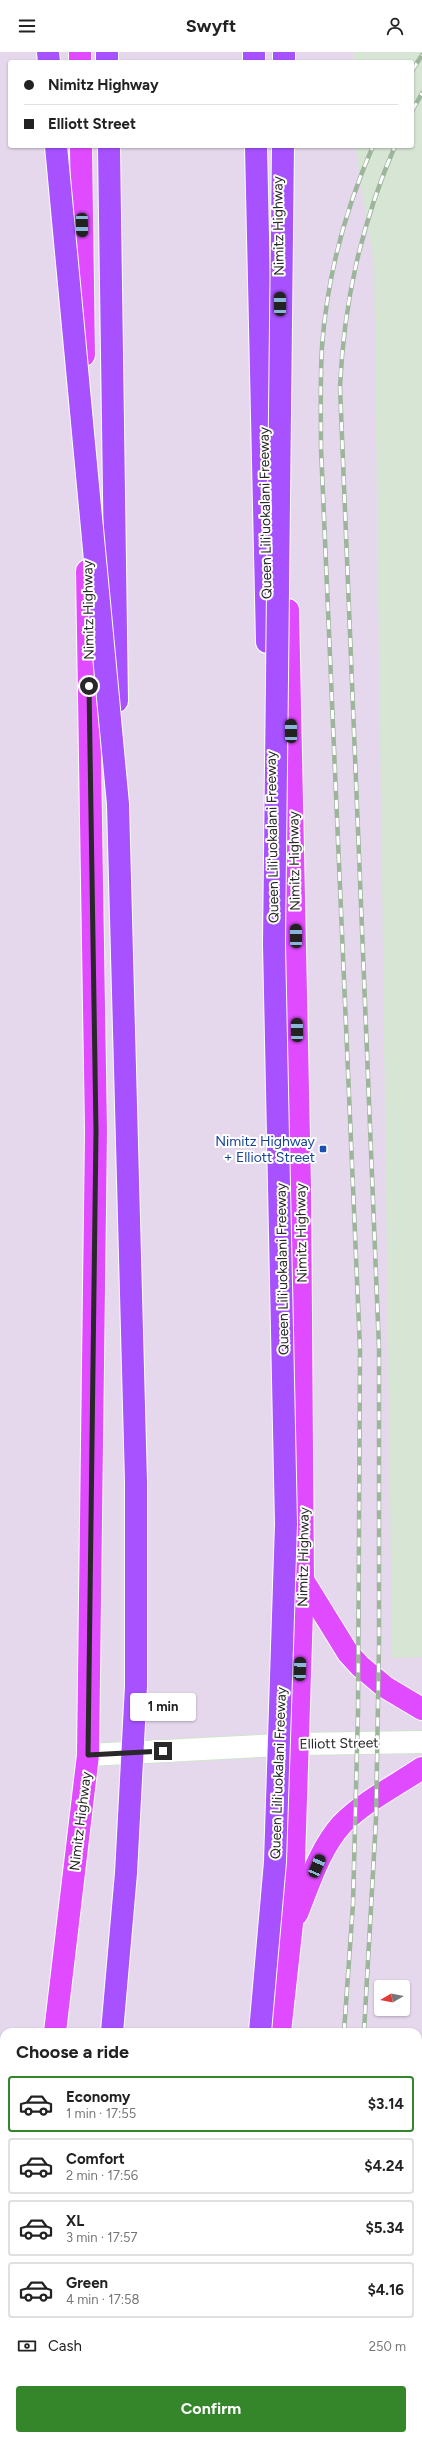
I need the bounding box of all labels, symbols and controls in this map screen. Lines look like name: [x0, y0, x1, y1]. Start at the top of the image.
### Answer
icon: menu: [16, 15, 38, 37]
text: Swyft: [186, 15, 236, 37]
icon: person: [384, 15, 406, 37]
text: Nimitz Highway: [48, 76, 159, 94]
text: Elliott Street: [48, 115, 136, 133]
street label: Nimitz Highway: [269, 175, 288, 276]
car: [76, 213, 88, 237]
car: [274, 292, 286, 316]
street label: Queen Liliʻuokalani Freeway: [255, 426, 276, 599]
street label: Nimitz Highway: [79, 559, 98, 660]
route start: [80, 677, 98, 695]
car: [285, 719, 297, 743]
street label: Queen Liliʻuokalani Freeway: [262, 750, 283, 923]
street label: Nimitz Highway: [285, 810, 304, 911]
car: [290, 924, 302, 948]
car: [291, 1018, 303, 1042]
place label: Nimitz Highway + Elliott Street: [215, 1133, 316, 1166]
marker: Nimitz Highway + Elliott Street: [318, 1144, 328, 1154]
street label: Queen Liliʻuokalani Freeway: [272, 1182, 293, 1355]
street label: Nimitz Highway: [292, 1182, 311, 1283]
street label: Nimitz Highway: [294, 1506, 313, 1607]
car: [294, 1657, 306, 1681]
street label: Queen Liliʻuokalani Freeway: [267, 1686, 290, 1859]
callout: 1 min: [130, 1693, 196, 1721]
text: 1 min: [148, 1699, 178, 1714]
street label: Elliott Street: [299, 1734, 379, 1753]
route end: [154, 1742, 172, 1760]
street label: Nimitz Highway: [66, 1770, 95, 1872]
car: [307, 1853, 327, 1879]
north arrow: [374, 1980, 410, 2016]
map controls: [374, 1980, 410, 2016]
text: Choose a ride: [16, 2041, 129, 2063]
icon: car: [18, 2086, 54, 2122]
text: Economy: [66, 2088, 131, 2106]
text: $3.14: [368, 2095, 404, 2113]
text: 1 min · 17:55: [66, 2106, 136, 2121]
icon: car: [18, 2148, 54, 2184]
text: Comfort: [66, 2150, 125, 2168]
text: $4.24: [364, 2157, 404, 2175]
text: 2 min · 17:56: [66, 2168, 138, 2183]
icon: car: [18, 2210, 54, 2246]
text: XL: [66, 2212, 84, 2230]
text: $5.34: [365, 2219, 404, 2237]
text: 3 min · 17:57: [66, 2230, 137, 2245]
icon: car: [18, 2272, 54, 2308]
text: Green: [66, 2274, 108, 2292]
text: $4.16: [367, 2281, 404, 2299]
text: 4 min · 17:58: [66, 2292, 139, 2307]
icon: cash: [16, 2335, 38, 2357]
text: Cash: [48, 2337, 82, 2355]
text: 250 m: [369, 2339, 406, 2354]
button: Confirm: [16, 2386, 406, 2432]

